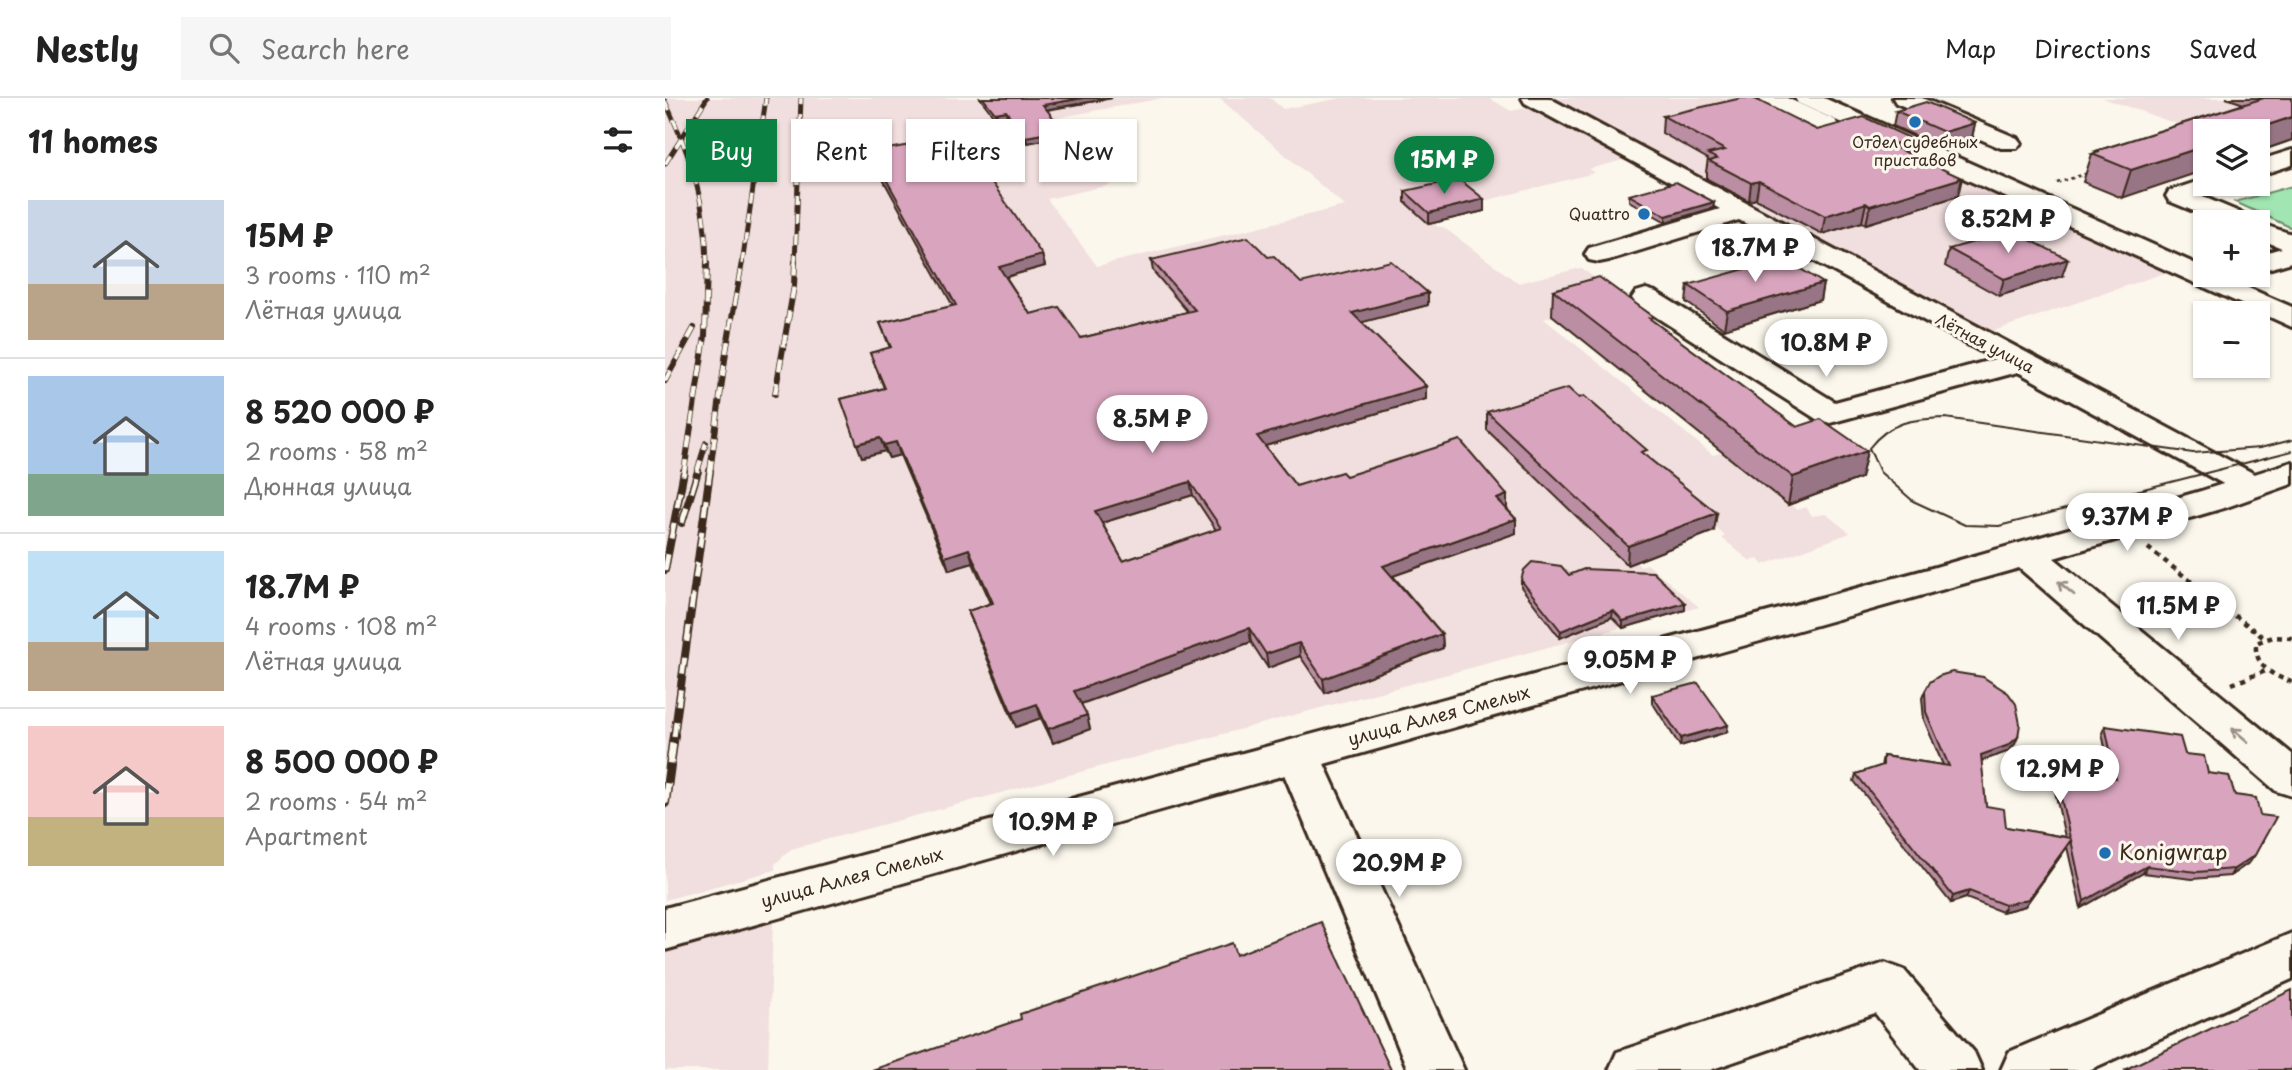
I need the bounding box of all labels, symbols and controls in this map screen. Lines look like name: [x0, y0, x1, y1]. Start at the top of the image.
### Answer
search box: [181, 17, 671, 80]
text: Nestly: [35, 23, 139, 73]
icon: search: [205, 29, 243, 67]
text: Search here: [261, 29, 410, 68]
text: Map: [1945, 30, 1996, 66]
text: Directions: [2034, 30, 2151, 66]
text: Saved: [2189, 30, 2257, 66]
marker: Отдел судебных приставов: [1907, 114, 1923, 130]
text: 11 homes: [28, 118, 158, 163]
chip: Buy: [686, 119, 777, 182]
chip: Rent: [791, 119, 892, 182]
chip: Filters: [906, 119, 1025, 182]
chip: New: [1039, 119, 1137, 182]
map controls: [2193, 119, 2270, 378]
button: layers: [2193, 119, 2270, 196]
icon: filters: [599, 121, 637, 159]
place label: Отдел судебных приставов: [1852, 129, 1978, 171]
pin: 15M ₽: [1395, 136, 1493, 196]
text: 15M ₽: [1410, 141, 1478, 176]
pin: 8.52M ₽: [1943, 195, 2073, 255]
text: 8.52M ₽: [1961, 200, 2055, 235]
place label: Quattro: [1569, 201, 1630, 225]
marker: Quattro: [1636, 206, 1652, 222]
button: +: [2193, 210, 2270, 287]
text: 15M ₽: [245, 212, 333, 257]
pin: 18.7M ₽: [1690, 225, 1820, 284]
icon: home: [84, 228, 168, 312]
text: 18.7M ₽: [1711, 229, 1799, 264]
text: 3 rooms · 110 m²: [245, 257, 431, 292]
text: Лётная улица: [245, 292, 401, 327]
button: −: [2193, 301, 2270, 378]
street label: Лётная улица: [1932, 306, 2039, 378]
pin: 10.8M ₽: [1761, 320, 1891, 379]
text: 10.8M ₽: [1781, 324, 1871, 359]
text: 8 520 000 ₽: [245, 388, 434, 433]
pin: 8.5M ₽: [1095, 396, 1209, 455]
text: 8.5M ₽: [1113, 400, 1191, 435]
icon: home: [84, 404, 168, 488]
text: 2 rooms · 58 m²: [245, 433, 428, 468]
text: Дюнная улица: [245, 468, 411, 503]
pin: 9.37M ₽: [2062, 494, 2192, 553]
text: 9.37M ₽: [2082, 498, 2173, 533]
text: 18.7M ₽: [245, 563, 359, 608]
icon: home: [84, 579, 168, 663]
one-way arrow: [2057, 580, 2075, 596]
pin: 11.5M ₽: [2113, 582, 2243, 642]
text: 11.5M ₽: [2136, 587, 2220, 622]
text: 4 rooms · 108 m²: [245, 608, 438, 643]
pin: 9.05M ₽: [1565, 636, 1695, 696]
text: 9.05M ₽: [1583, 641, 1677, 676]
text: Лётная улица: [245, 643, 401, 678]
street label: улица Аллея Смелых: [1345, 677, 1533, 752]
one-way arrow: [2231, 727, 2249, 743]
text: 8 500 000 ₽: [245, 738, 438, 783]
pin: 12.9M ₽: [1995, 746, 2125, 805]
text: 12.9M ₽: [2016, 750, 2104, 785]
icon: home: [84, 754, 168, 838]
text: 2 rooms · 54 m²: [245, 783, 428, 818]
pin: 10.9M ₽: [988, 798, 1118, 858]
text: 10.9M ₽: [1009, 803, 1097, 838]
text: Apartment: [245, 818, 368, 853]
place label: Konigwrap: [2119, 835, 2227, 867]
street label: улица Аллея Смелых: [758, 839, 946, 914]
pin: 20.9M ₽: [1334, 840, 1464, 899]
text: 20.9M ₽: [1352, 844, 1446, 879]
marker: Konigwrap: [2097, 845, 2113, 861]

